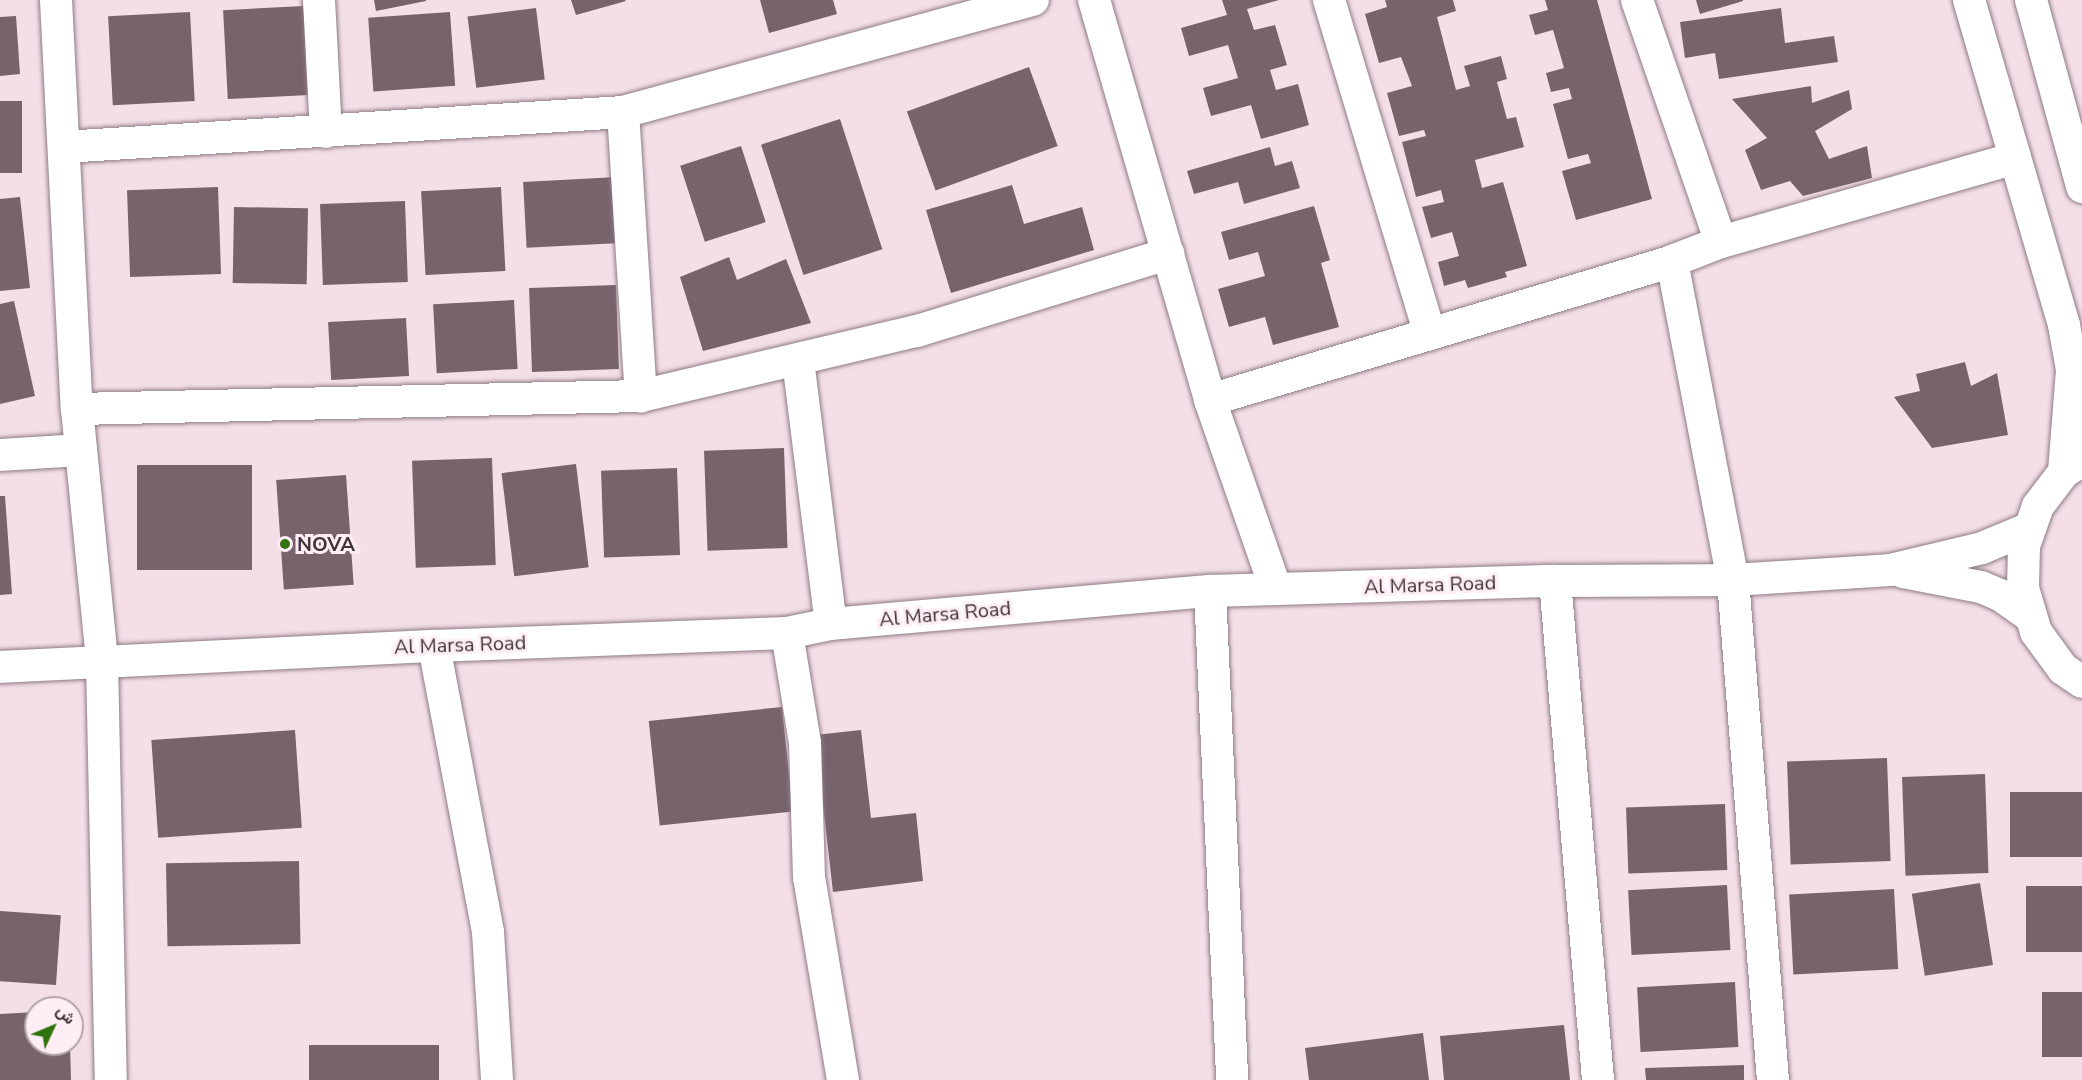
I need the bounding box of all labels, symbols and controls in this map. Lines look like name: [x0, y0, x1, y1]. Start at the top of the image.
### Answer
place label: NOVA: [297, 532, 355, 556]
marker: NOVA: [278, 537, 292, 551]
street label: Al Marsa Road: [1363, 571, 1497, 599]
street label: Al Marsa Road: [878, 596, 1012, 632]
street label: Al Marsa Road: [393, 631, 527, 659]
north arrow: [24, 996, 84, 1056]
text: ش: [51, 1000, 80, 1029]

